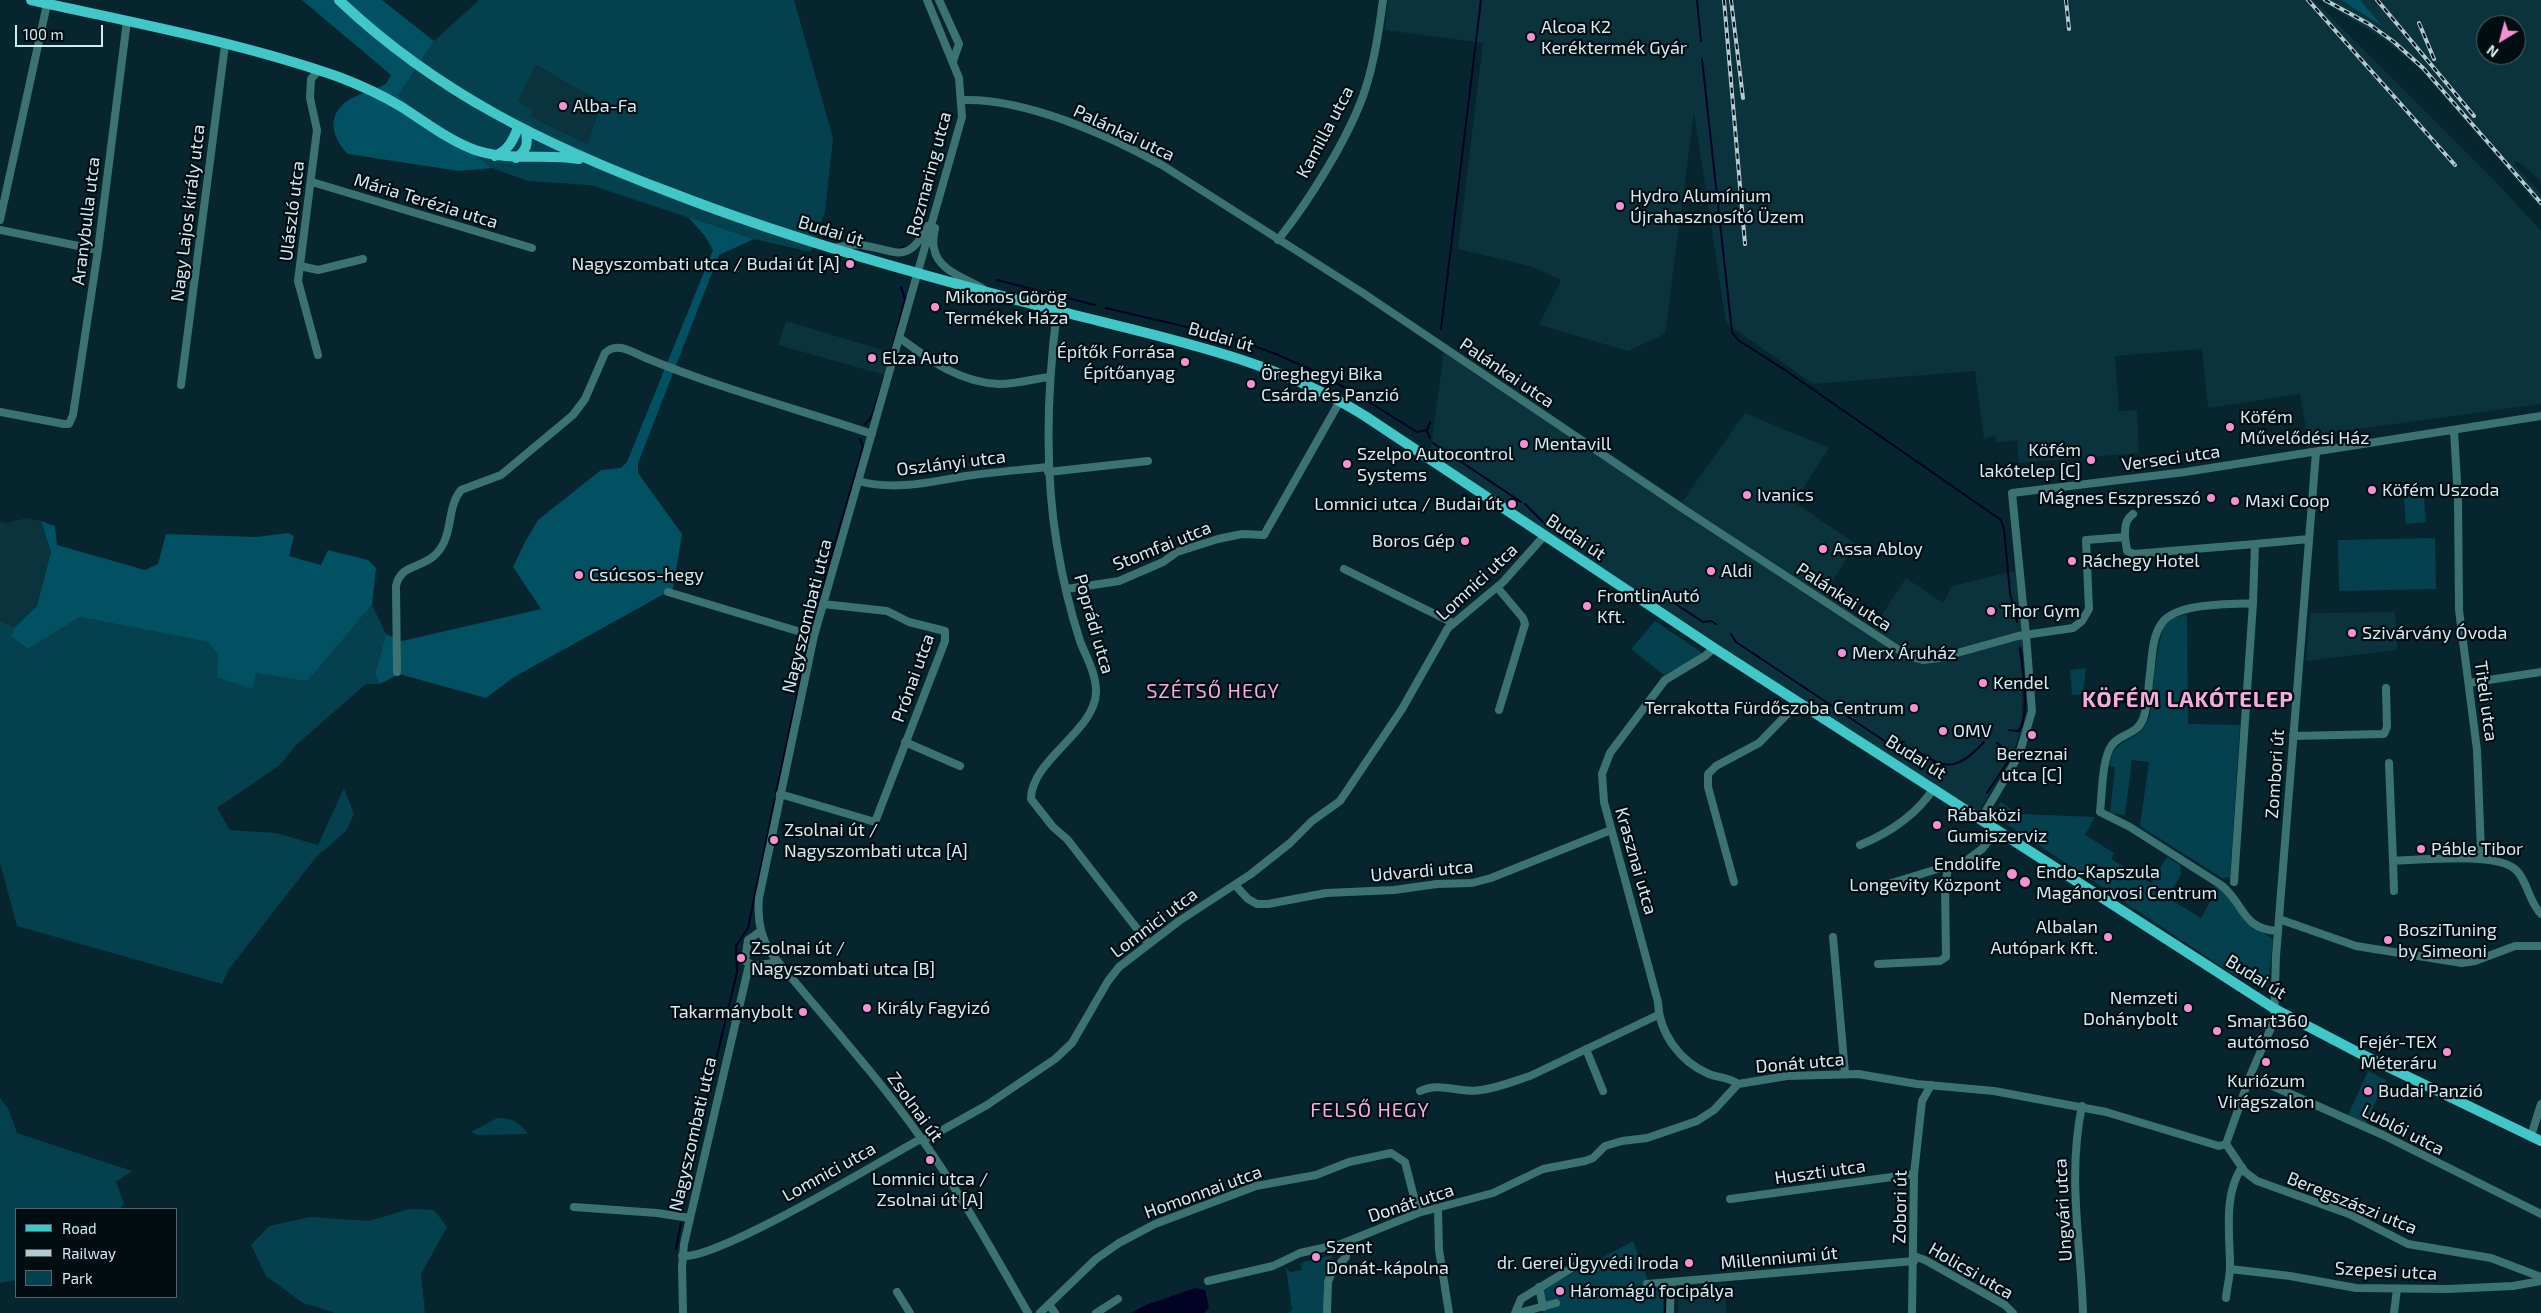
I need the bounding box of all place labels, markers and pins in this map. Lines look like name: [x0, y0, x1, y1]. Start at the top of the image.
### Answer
place label: Alcoa K2 Keréktermék Gyár: [1541, 16, 1687, 58]
marker: Alcoa K2 Keréktermék Gyár: [1525, 31, 1537, 43]
place label: Alba-Fa: [573, 95, 637, 117]
marker: Alba-Fa: [557, 100, 569, 112]
place label: Hydro Alumínium Újrahasznosító Üzem: [1630, 185, 1804, 228]
marker: Hydro Alumínium Újrahasznosító Üzem: [1614, 200, 1626, 212]
place label: Nagyszombati utca / Budai út [A]: [571, 253, 840, 275]
marker: Nagyszombati utca / Budai út [A]: [844, 258, 856, 270]
place label: Mikonos Görög Termékek Háza: [945, 286, 1068, 328]
marker: Mikonos Görög Termékek Háza: [929, 301, 941, 313]
place label: Építők Forrása Építőanyag: [1057, 341, 1175, 384]
place label: Elza Auto: [882, 347, 959, 369]
marker: Elza Auto: [866, 352, 878, 364]
marker: Építők Forrása Építőanyag: [1179, 356, 1191, 368]
place label: Öreghegyi Bika Csárda és Panzió: [1261, 363, 1399, 406]
marker: Öreghegyi Bika Csárda és Panzió: [1245, 378, 1257, 390]
place label: Köfém Művelődési Ház: [2240, 406, 2369, 448]
marker: Köfém Művelődési Ház: [2224, 421, 2236, 433]
place label: Mentavill: [1534, 433, 1611, 455]
marker: Mentavill: [1518, 438, 1530, 450]
place label: Köfém lakótelep [C]: [1979, 439, 2081, 482]
place label: Szelpo Autocontrol Systems: [1357, 443, 1513, 486]
marker: Köfém lakótelep [C]: [2085, 454, 2097, 466]
marker: Szelpo Autocontrol Systems: [1341, 458, 1353, 470]
place label: Köfém Uszoda: [2382, 479, 2499, 501]
place label: Ivanics: [1757, 484, 1814, 506]
marker: Köfém Uszoda: [2366, 484, 2378, 496]
place label: Mágnes Eszpresszó: [2039, 487, 2201, 509]
marker: Ivanics: [1741, 489, 1753, 501]
place label: Maxi Coop: [2245, 490, 2330, 512]
marker: Mágnes Eszpresszó: [2205, 492, 2217, 504]
place label: Lomnici utca / Budai út: [1314, 493, 1502, 515]
marker: Maxi Coop: [2229, 495, 2241, 507]
marker: Lomnici utca / Budai út: [1506, 498, 1518, 510]
place label: Boros Gép: [1372, 530, 1455, 552]
marker: Boros Gép: [1459, 535, 1471, 547]
place label: Assa Abloy: [1833, 538, 1923, 560]
marker: Assa Abloy: [1817, 543, 1829, 555]
place label: Ráchegy Hotel: [2082, 550, 2200, 572]
marker: Ráchegy Hotel: [2066, 555, 2078, 567]
place label: Aldi: [1721, 560, 1752, 582]
place label: Csúcsos-hegy: [589, 564, 704, 586]
marker: Aldi: [1705, 565, 1717, 577]
marker: Csúcsos-hegy: [573, 569, 585, 581]
place label: FrontlinAutó Kft.: [1597, 585, 1700, 628]
marker: FrontlinAutó Kft.: [1581, 600, 1593, 612]
place label: Thor Gym: [2001, 600, 2080, 622]
marker: Thor Gym: [1985, 605, 1997, 617]
place label: Szivárvány Óvoda: [2362, 622, 2507, 644]
marker: Szivárvány Óvoda: [2346, 627, 2358, 639]
place label: Merx Áruház: [1852, 642, 1956, 664]
marker: Merx Áruház: [1836, 647, 1848, 659]
place label: Kendel: [1993, 672, 2049, 694]
marker: Kendel: [1977, 677, 1989, 689]
place label: Terrakotta Fürdőszoba Centrum: [1644, 697, 1904, 719]
marker: Terrakotta Fürdőszoba Centrum: [1908, 702, 1920, 714]
place label: OMV: [1953, 720, 1992, 742]
marker: OMV: [1937, 725, 1949, 737]
marker: Bereznai utca [C]: [2026, 729, 2038, 741]
place label: Bereznai utca [C]: [1996, 743, 2068, 786]
place label: Rábaközi Gumiszerviz: [1947, 804, 2047, 846]
place label: Zsolnai út / Nagyszombati utca [A]: [784, 819, 968, 862]
marker: Rábaközi Gumiszerviz: [1931, 819, 1943, 831]
marker: Zsolnai út / Nagyszombati utca [A]: [768, 834, 780, 846]
place label: Páble Tibor: [2431, 838, 2523, 860]
marker: Páble Tibor: [2415, 843, 2427, 855]
place label: Endolife Longevity Központ: [1849, 853, 2001, 896]
place label: Endo-Kapszula Magánorvosi Centrum: [2036, 861, 2217, 904]
marker: Endolife Longevity Központ: [2005, 867, 2019, 881]
marker: Endo-Kapszula Magánorvosi Centrum: [2018, 875, 2032, 889]
place label: Albalan Autópark Kft.: [1990, 916, 2098, 959]
place label: BosziTuning by Simeoni: [2398, 919, 2497, 962]
marker: Albalan Autópark Kft.: [2102, 931, 2114, 943]
marker: BosziTuning by Simeoni: [2382, 934, 2394, 946]
place label: Zsolnai út / Nagyszombati utca [B]: [751, 937, 935, 980]
marker: Zsolnai út / Nagyszombati utca [B]: [735, 952, 747, 964]
place label: Nemzeti Dohánybolt: [2083, 987, 2178, 1030]
place label: Király Fagyizó: [877, 997, 990, 1019]
place label: Takarmánybolt: [670, 1001, 793, 1023]
marker: Király Fagyizó: [861, 1002, 873, 1014]
marker: Nemzeti Dohánybolt: [2182, 1002, 2194, 1014]
marker: Takarmánybolt: [797, 1006, 809, 1018]
place label: Smart360 autómosó: [2227, 1010, 2310, 1052]
marker: Smart360 autómosó: [2211, 1025, 2223, 1037]
place label: Fejér-TEX Méteráru: [2359, 1031, 2437, 1074]
marker: Fejér-TEX Méteráru: [2441, 1046, 2453, 1058]
marker: Kuriózum Virágszalon: [2260, 1056, 2272, 1068]
place label: Kuriózum Virágszalon: [2218, 1070, 2314, 1112]
place label: Budai Panzió: [2378, 1080, 2483, 1102]
marker: Budai Panzió: [2362, 1085, 2374, 1097]
marker: Lomnici utca / Zsolnai út [A]: [924, 1154, 936, 1166]
place label: Lomnici utca / Zsolnai út [A]: [872, 1168, 988, 1210]
place label: Szent Donát-kápolna: [1326, 1236, 1449, 1278]
marker: Szent Donát-kápolna: [1310, 1251, 1322, 1263]
place label: dr. Gerei Ügyvédi Iroda: [1497, 1252, 1679, 1274]
marker: dr. Gerei Ügyvédi Iroda: [1683, 1257, 1695, 1269]
place label: Háromágú focipálya: [1570, 1280, 1734, 1302]
marker: Háromágú focipálya: [1554, 1285, 1566, 1297]

